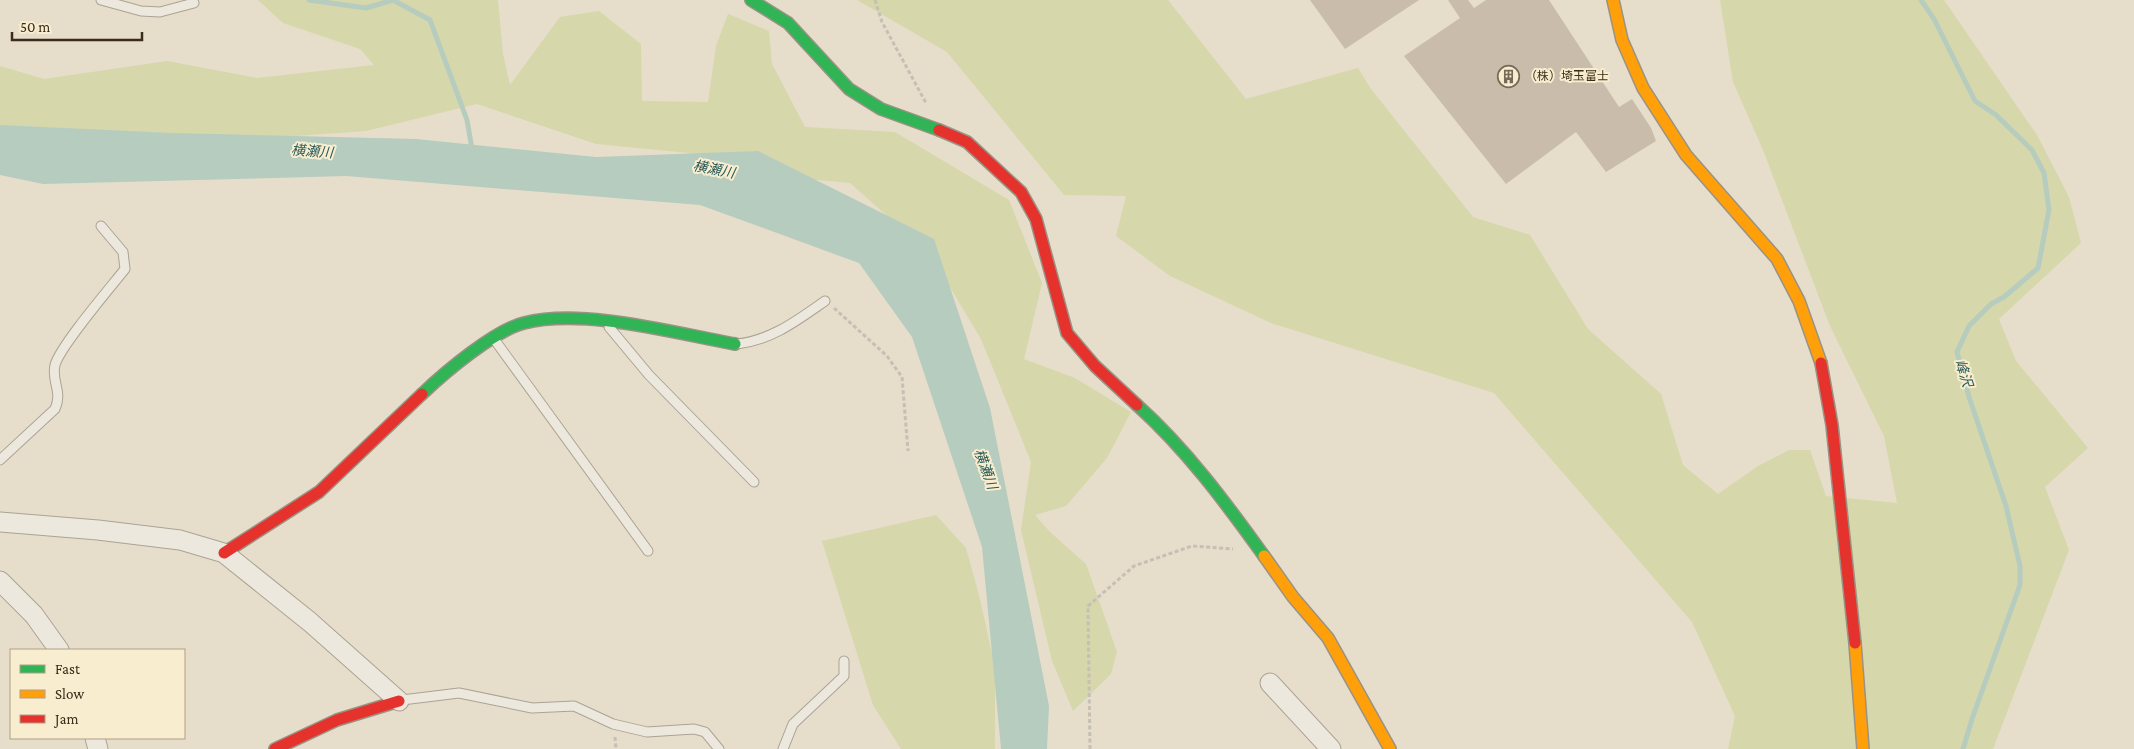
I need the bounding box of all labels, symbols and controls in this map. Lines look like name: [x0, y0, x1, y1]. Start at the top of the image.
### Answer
scale bar: [12, 10, 142, 42]
text: 50 m: [20, 19, 50, 35]
building icon: （株）埼玉富士: [1497, 64, 1521, 88]
place label: （株）埼玉富士: [1525, 69, 1609, 83]
water label: 横瀬川: [290, 142, 336, 161]
water label: 横瀬川: [692, 157, 738, 181]
water label: 峰沢: [1952, 357, 1977, 391]
water label: 横瀬川: [971, 447, 1001, 493]
legend: [10, 649, 185, 739]
text: Fast: [55, 661, 81, 677]
text: Slow: [55, 686, 85, 702]
text: Jam: [53, 711, 78, 728]

